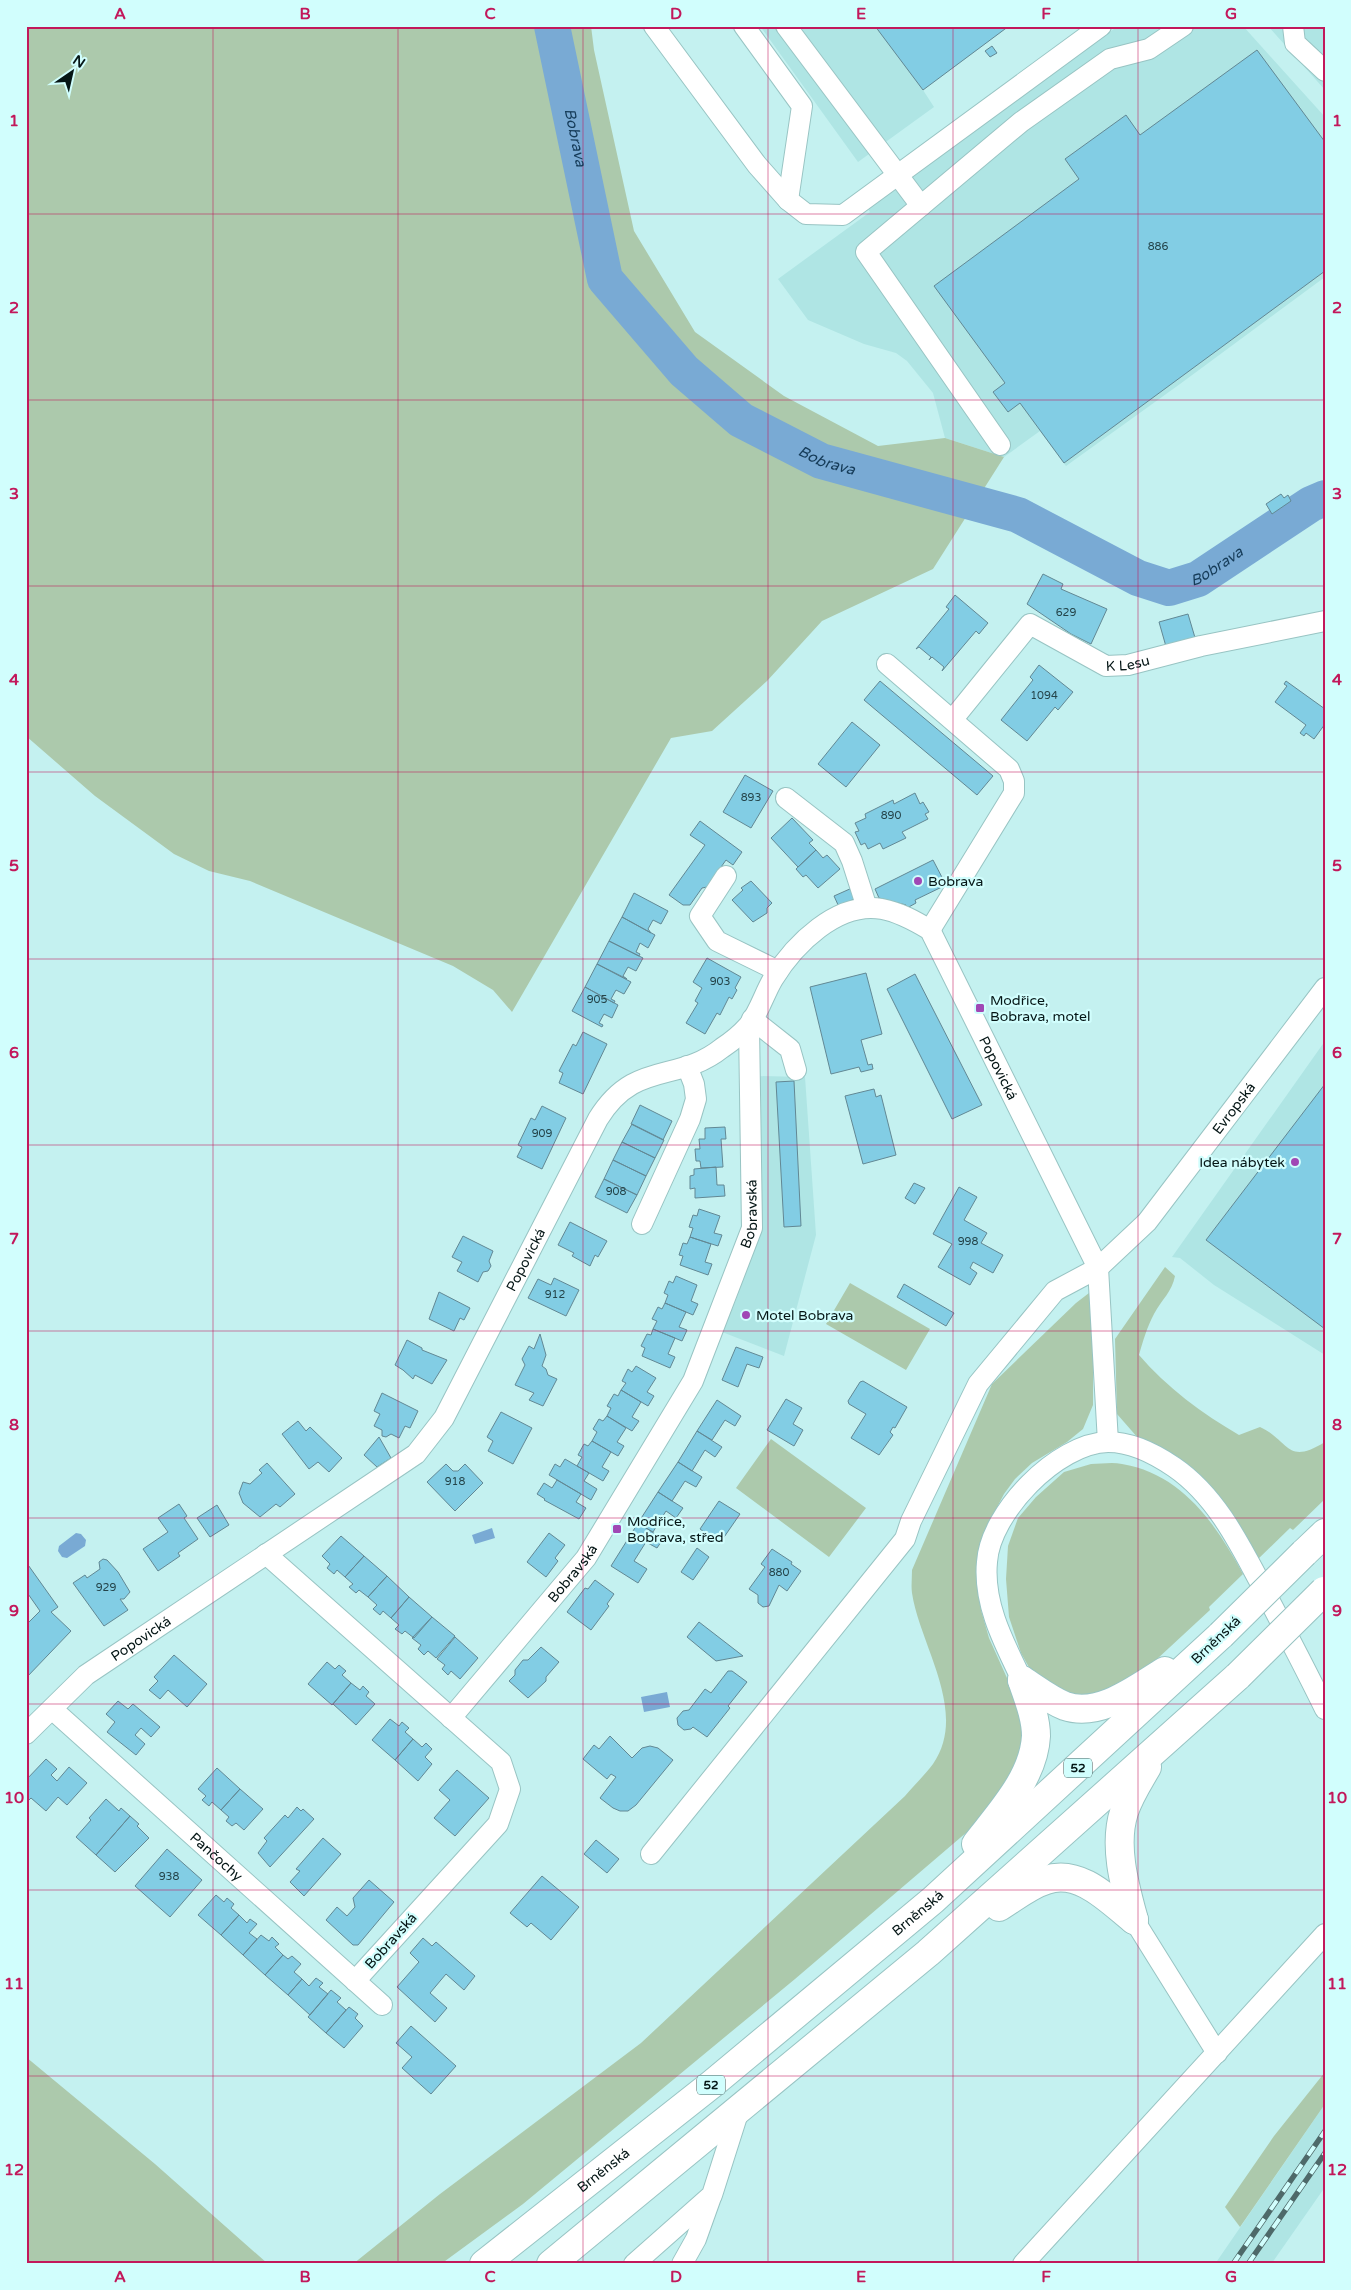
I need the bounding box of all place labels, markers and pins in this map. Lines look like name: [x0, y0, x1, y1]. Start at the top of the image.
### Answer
place label: Bobrava: [928, 873, 983, 890]
marker: Bobrava: [912, 875, 924, 887]
place label: Modřice, Bobrava, motel: [990, 992, 1091, 1025]
marker: Modřice, Bobrava, motel: [974, 1002, 986, 1014]
place label: Idea nábytek: [1199, 1154, 1285, 1171]
marker: Idea nábytek: [1289, 1156, 1301, 1168]
place label: Motel Bobrava: [756, 1307, 853, 1324]
marker: Motel Bobrava: [740, 1309, 752, 1321]
place label: Modřice, Bobrava, střed: [627, 1513, 724, 1546]
marker: Modřice, Bobrava, střed: [611, 1523, 623, 1535]

